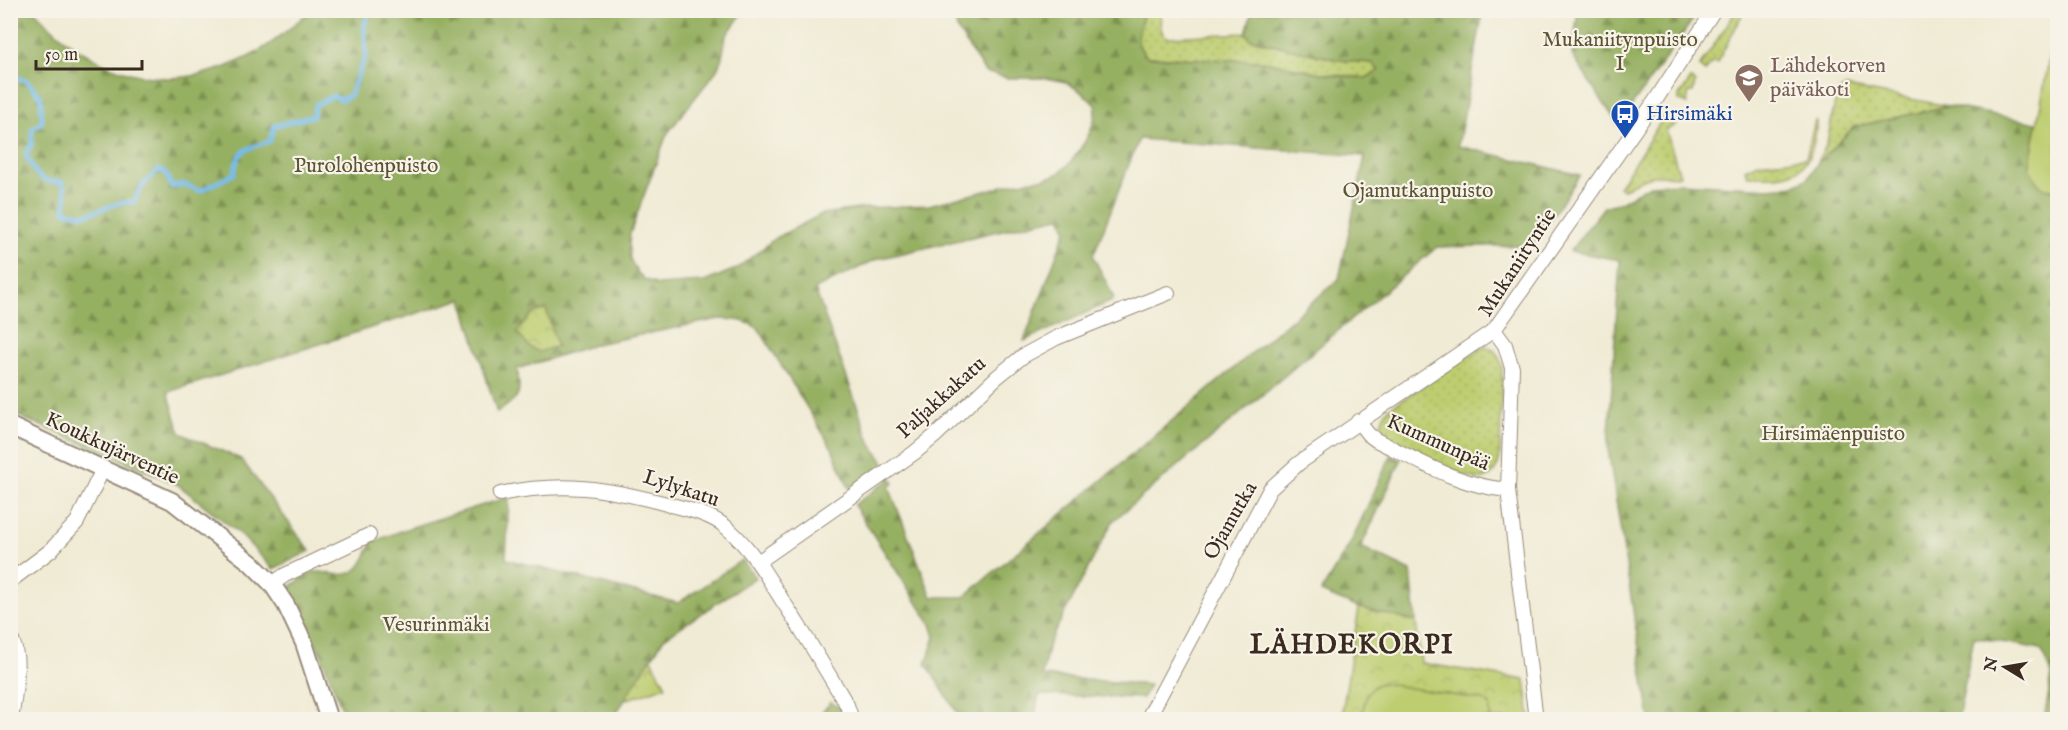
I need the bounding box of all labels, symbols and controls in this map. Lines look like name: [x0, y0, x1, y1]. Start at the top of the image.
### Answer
park label: Mukaniitynpuisto I: [1542, 27, 1698, 78]
scale bar: [36, 33, 142, 71]
text: 50 m: [45, 44, 78, 67]
place label: Lähdekorven päiväkoti: [1770, 53, 1886, 104]
school or university icon: Lähdekorven päiväkoti: [1733, 62, 1765, 104]
bus stop icon: Hirsimäki: [1609, 98, 1641, 140]
place label: Hirsimäki: [1646, 101, 1733, 128]
park label: Purolohenpuisto: [294, 153, 438, 180]
park label: Ojamutkanpuisto: [1343, 178, 1493, 205]
street label: Mukaniityntie: [1473, 203, 1563, 322]
street label: Paljakkakatu: [892, 351, 992, 445]
street label: Koukkujärventie: [41, 406, 184, 492]
street label: Kummunpää: [1382, 408, 1495, 478]
park label: Hirsimäenpuisto: [1761, 421, 1905, 448]
street label: Lylykatu: [639, 464, 723, 514]
street label: Ojamutka: [1198, 476, 1265, 565]
park label: Vesurinmäki: [381, 612, 490, 639]
district label: LÄHDEKORPI: [1250, 627, 1454, 663]
north arrow: [1975, 637, 2035, 697]
text: N: [1981, 656, 2003, 674]

